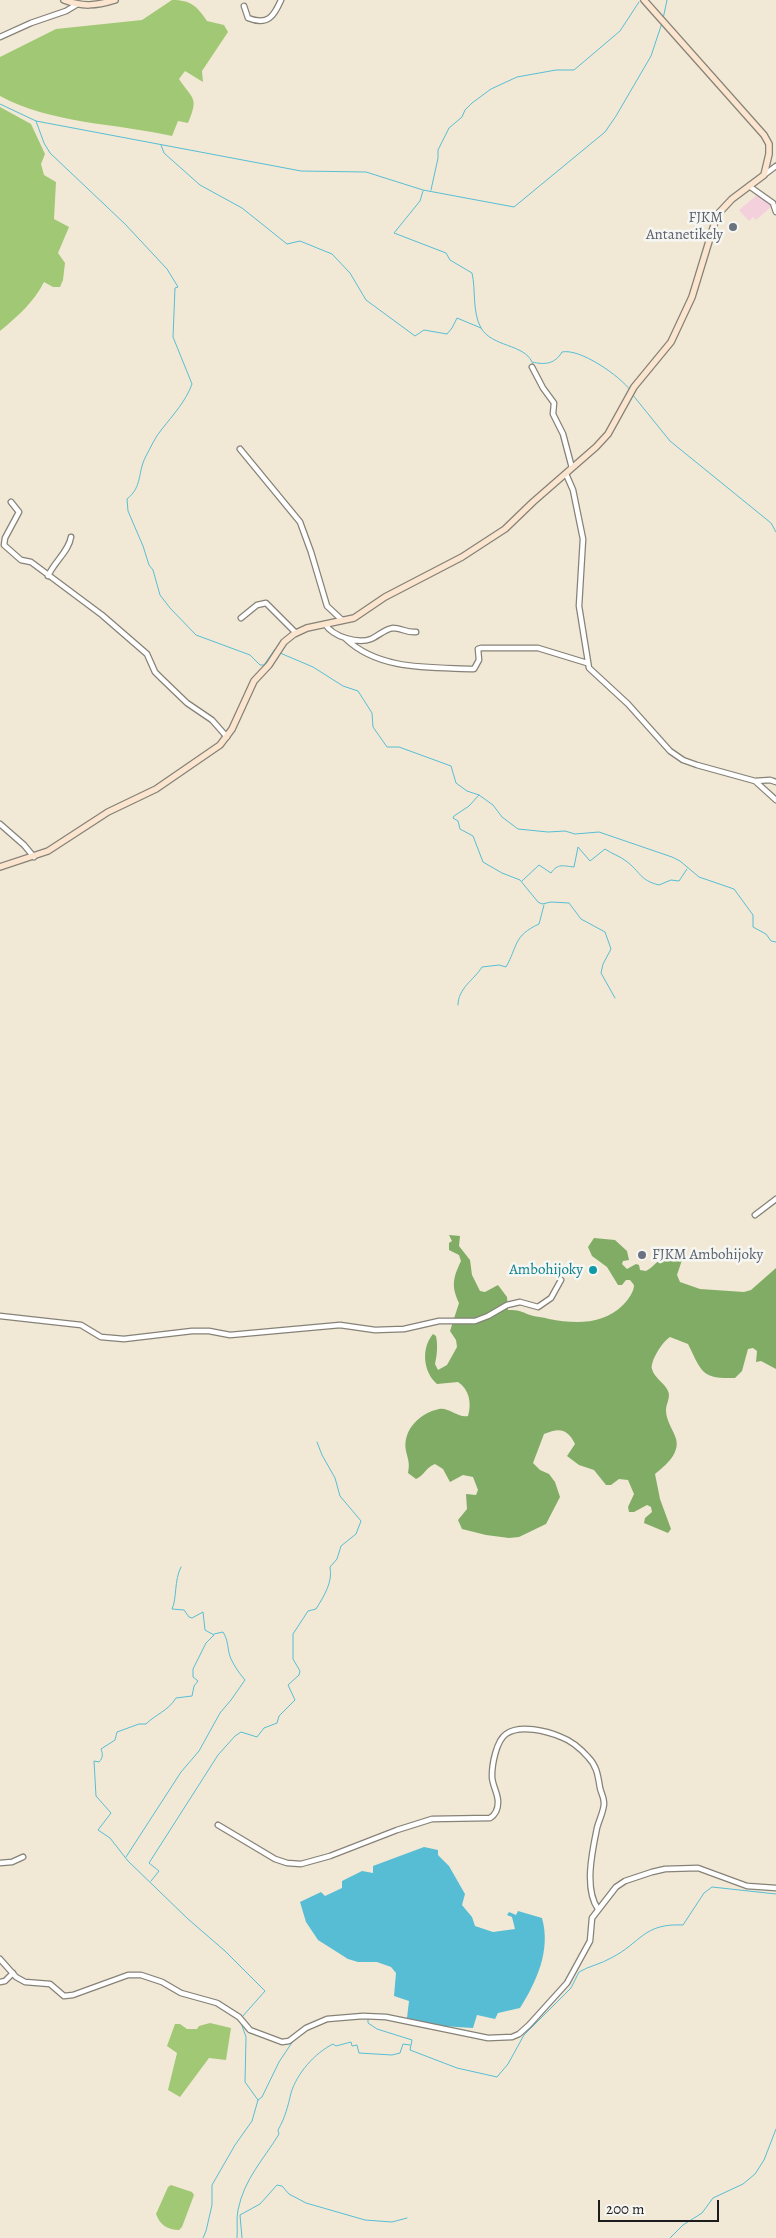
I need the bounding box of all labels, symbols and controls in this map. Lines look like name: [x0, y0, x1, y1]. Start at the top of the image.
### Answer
place label: FJKM Antanetikely: [646, 209, 723, 244]
marker: FJKM Antanetikely: [727, 221, 739, 233]
place label: FJKM Ambohijoky: [652, 1246, 763, 1264]
marker: FJKM Ambohijoky: [636, 1249, 648, 1261]
place label: Ambohijoky: [509, 1261, 583, 1279]
marker: Ambohijoky: [587, 1264, 599, 1276]
scale bar: [601, 2190, 722, 2222]
text: 200 m: [606, 2199, 645, 2219]

